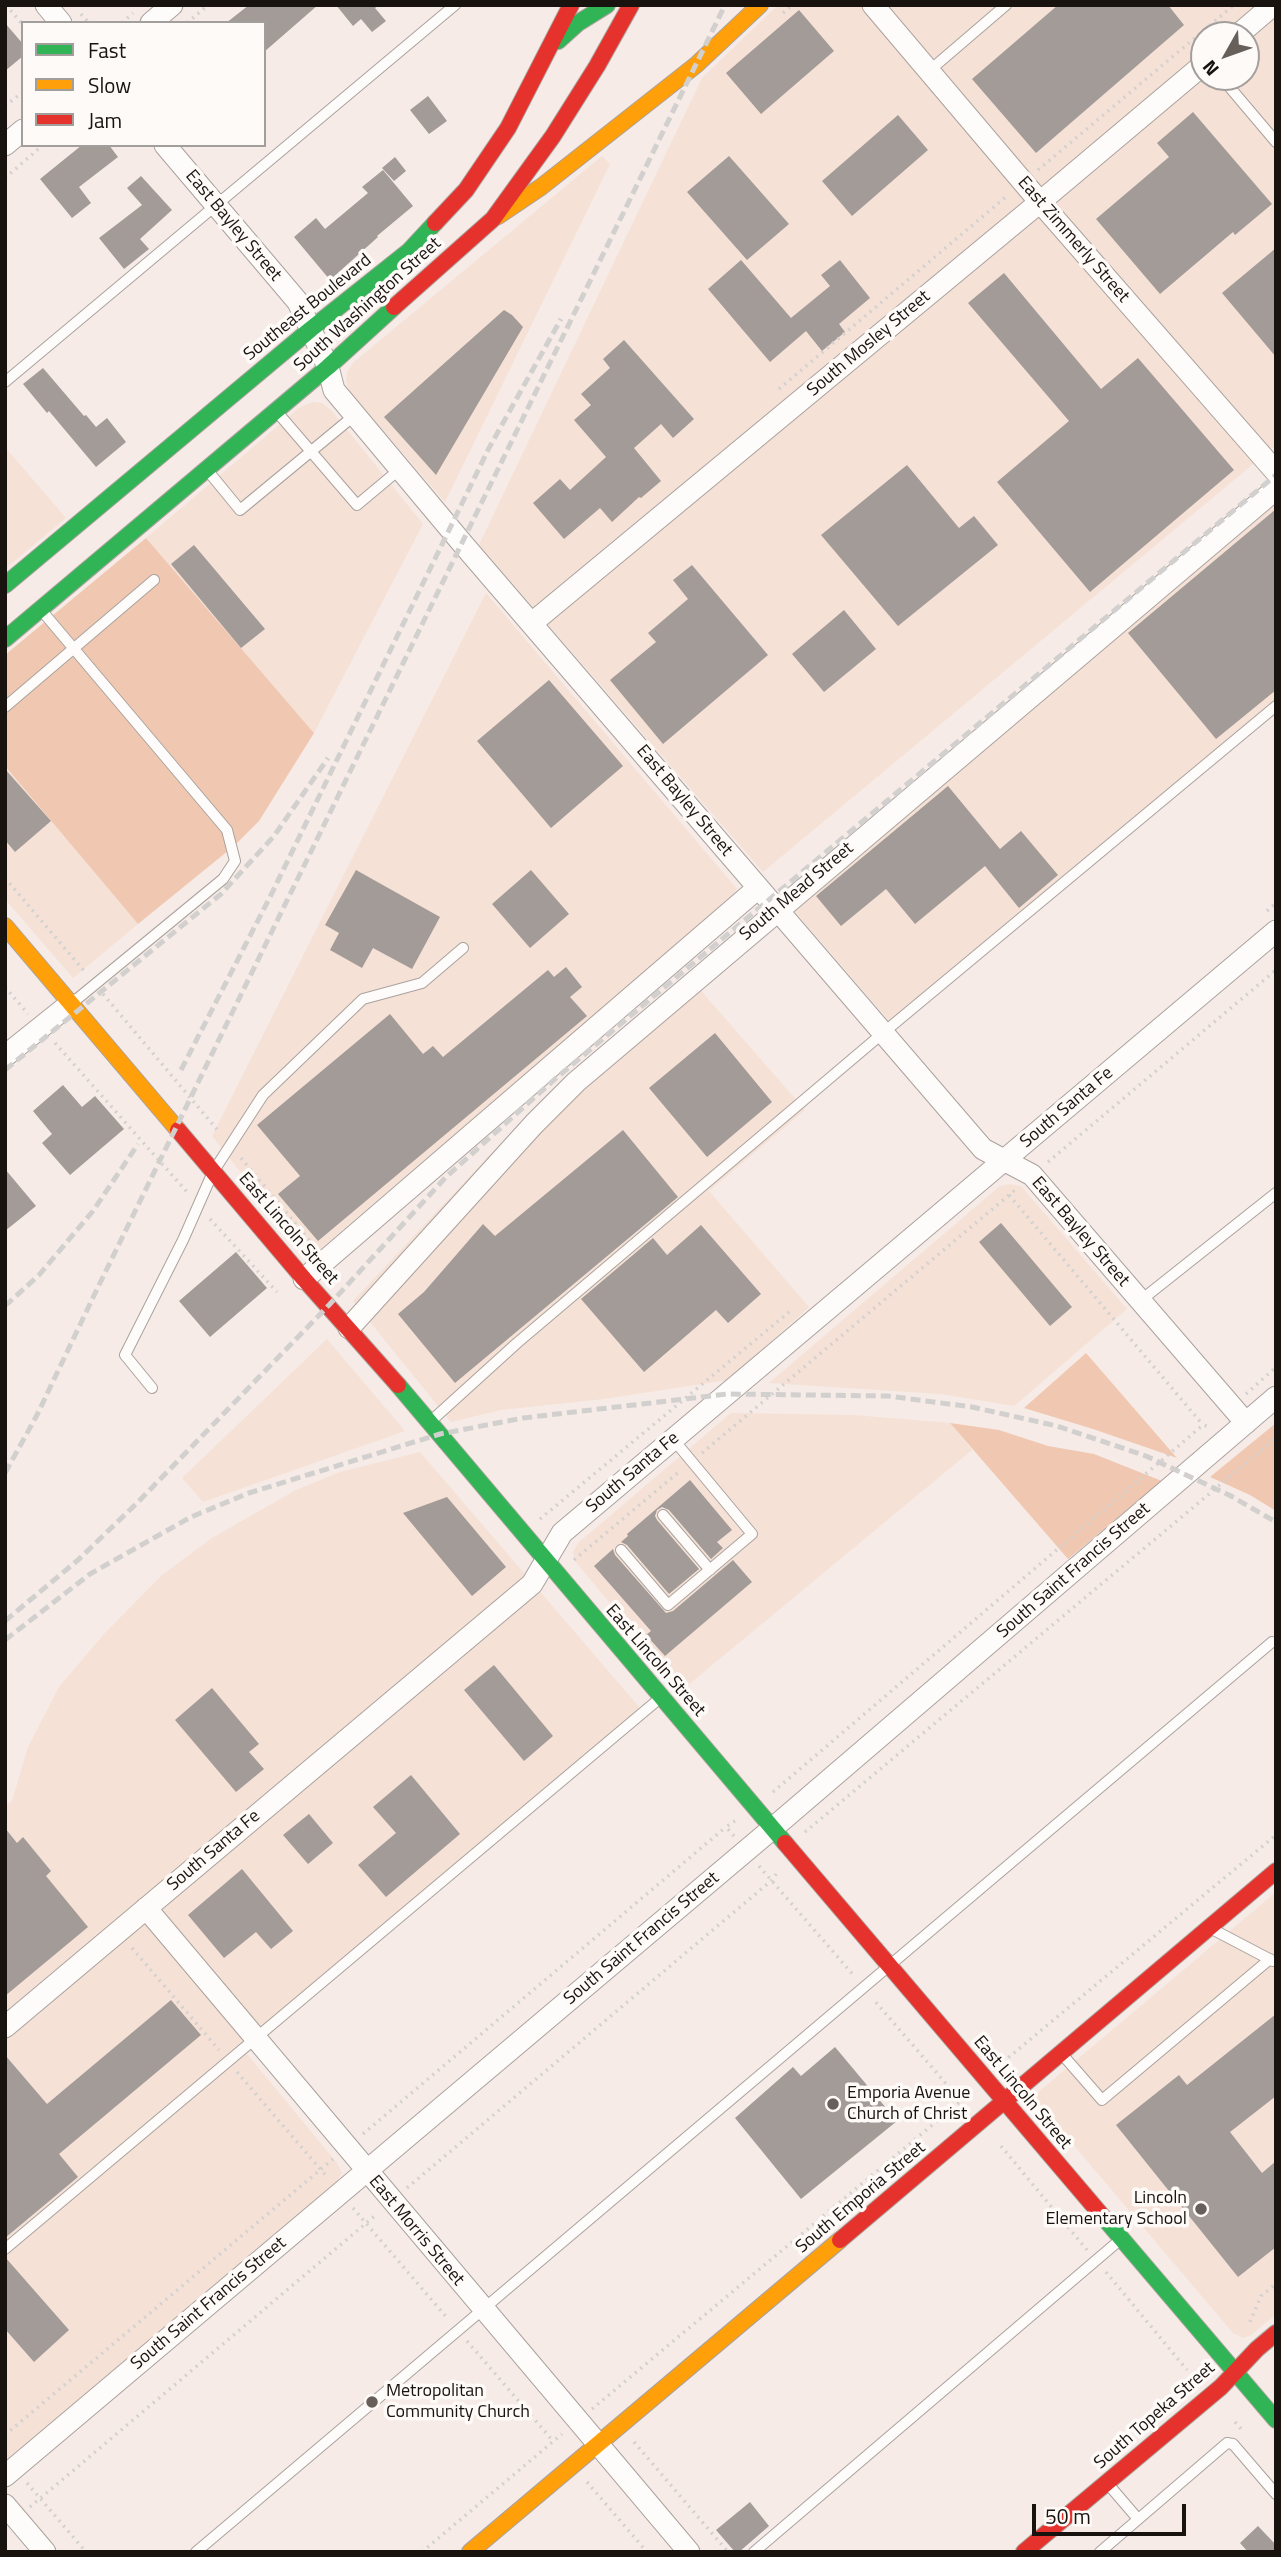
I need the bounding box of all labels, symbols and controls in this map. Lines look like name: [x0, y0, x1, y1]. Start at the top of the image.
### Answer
legend: [21, 21, 266, 147]
north arrow: [1190, 21, 1260, 91]
text: Fast: [88, 34, 126, 66]
text: N: [1195, 54, 1225, 83]
text: Slow: [88, 69, 131, 101]
text: Jam: [88, 104, 122, 136]
street label: East Bayley Street: [180, 166, 286, 286]
street label: East Zimmerly Street: [1012, 173, 1134, 307]
street label: South Washington Street: [290, 233, 446, 377]
street label: Southeast Boulevard: [240, 250, 376, 366]
street label: South Mosley Street: [803, 286, 935, 402]
street label: East Bayley Street: [631, 741, 737, 861]
street label: South Mead Street: [736, 838, 858, 946]
street label: South Santa Fe: [1016, 1063, 1118, 1153]
street label: East Lincoln Street: [234, 1169, 342, 1289]
street label: East Bayley Street: [1026, 1173, 1134, 1291]
street label: South Santa Fe: [582, 1428, 684, 1518]
street label: South Saint Francis Street: [993, 1499, 1155, 1643]
street label: East Lincoln Street: [601, 1601, 709, 1721]
street label: South Santa Fe: [163, 1806, 265, 1896]
street label: South Saint Francis Street: [560, 1868, 724, 2010]
street label: East Lincoln Street: [968, 2032, 1076, 2154]
place label: Emporia Avenue Church of Christ: [847, 2083, 970, 2126]
marker: Emporia Avenue Church of Christ: [825, 2096, 841, 2112]
street label: South Emporia Street: [792, 2138, 930, 2258]
street label: East Morris Street: [364, 2171, 468, 2291]
place label: Lincoln Elementary School: [1045, 2188, 1187, 2230]
marker: Lincoln Elementary School: [1193, 2201, 1209, 2217]
street label: South Saint Francis Street: [127, 2233, 291, 2375]
street label: South Topeka Street: [1090, 2358, 1220, 2474]
place label: Metropolitan Community Church: [386, 2381, 530, 2424]
marker: Metropolitan Community Church: [364, 2394, 380, 2410]
scale bar: [1036, 2490, 1190, 2534]
text: 50 m: [1045, 2500, 1091, 2532]

